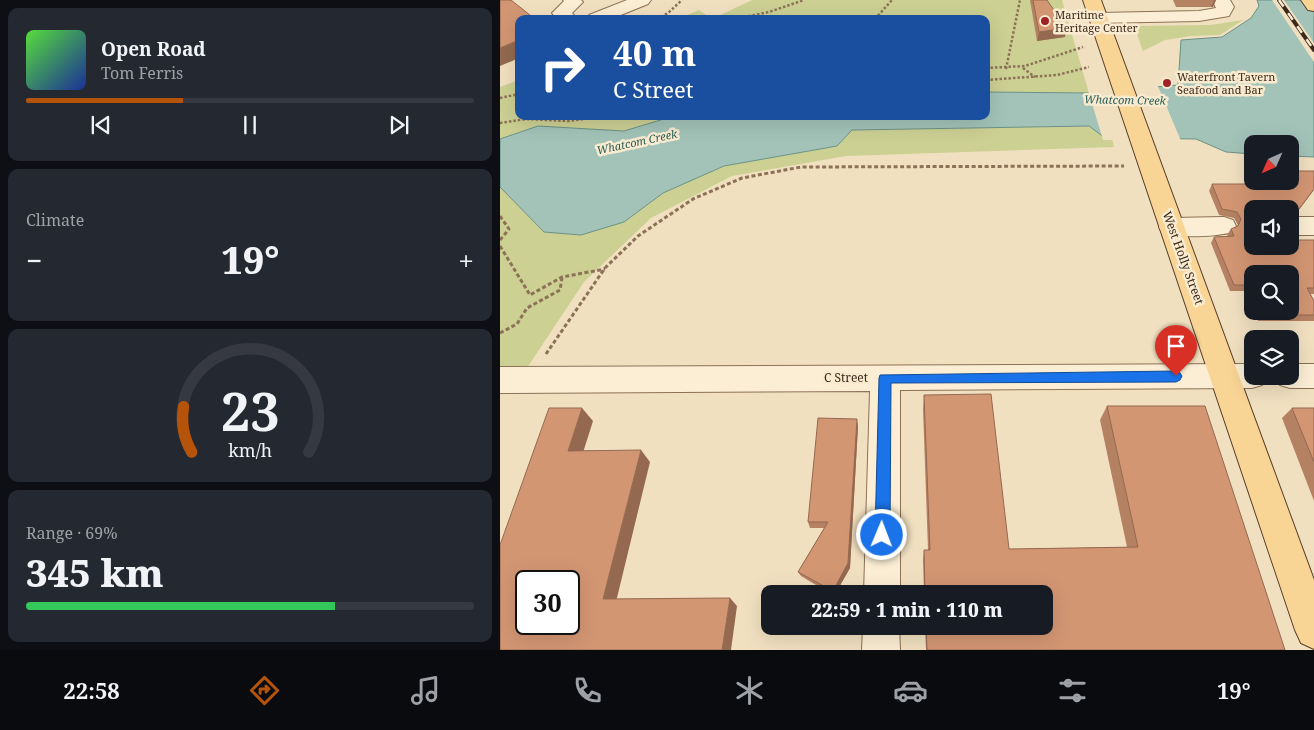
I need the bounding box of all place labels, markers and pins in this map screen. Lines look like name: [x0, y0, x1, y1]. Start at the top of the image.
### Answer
place label: Maritime Heritage Center: [1055, 7, 1139, 35]
marker: Maritime Heritage Center: [1039, 15, 1051, 27]
place label: Waterfront Tavern Seafood and Bar: [1177, 69, 1275, 97]
marker: Waterfront Tavern Seafood and Bar: [1161, 77, 1173, 89]
pin: [1155, 325, 1197, 376]

